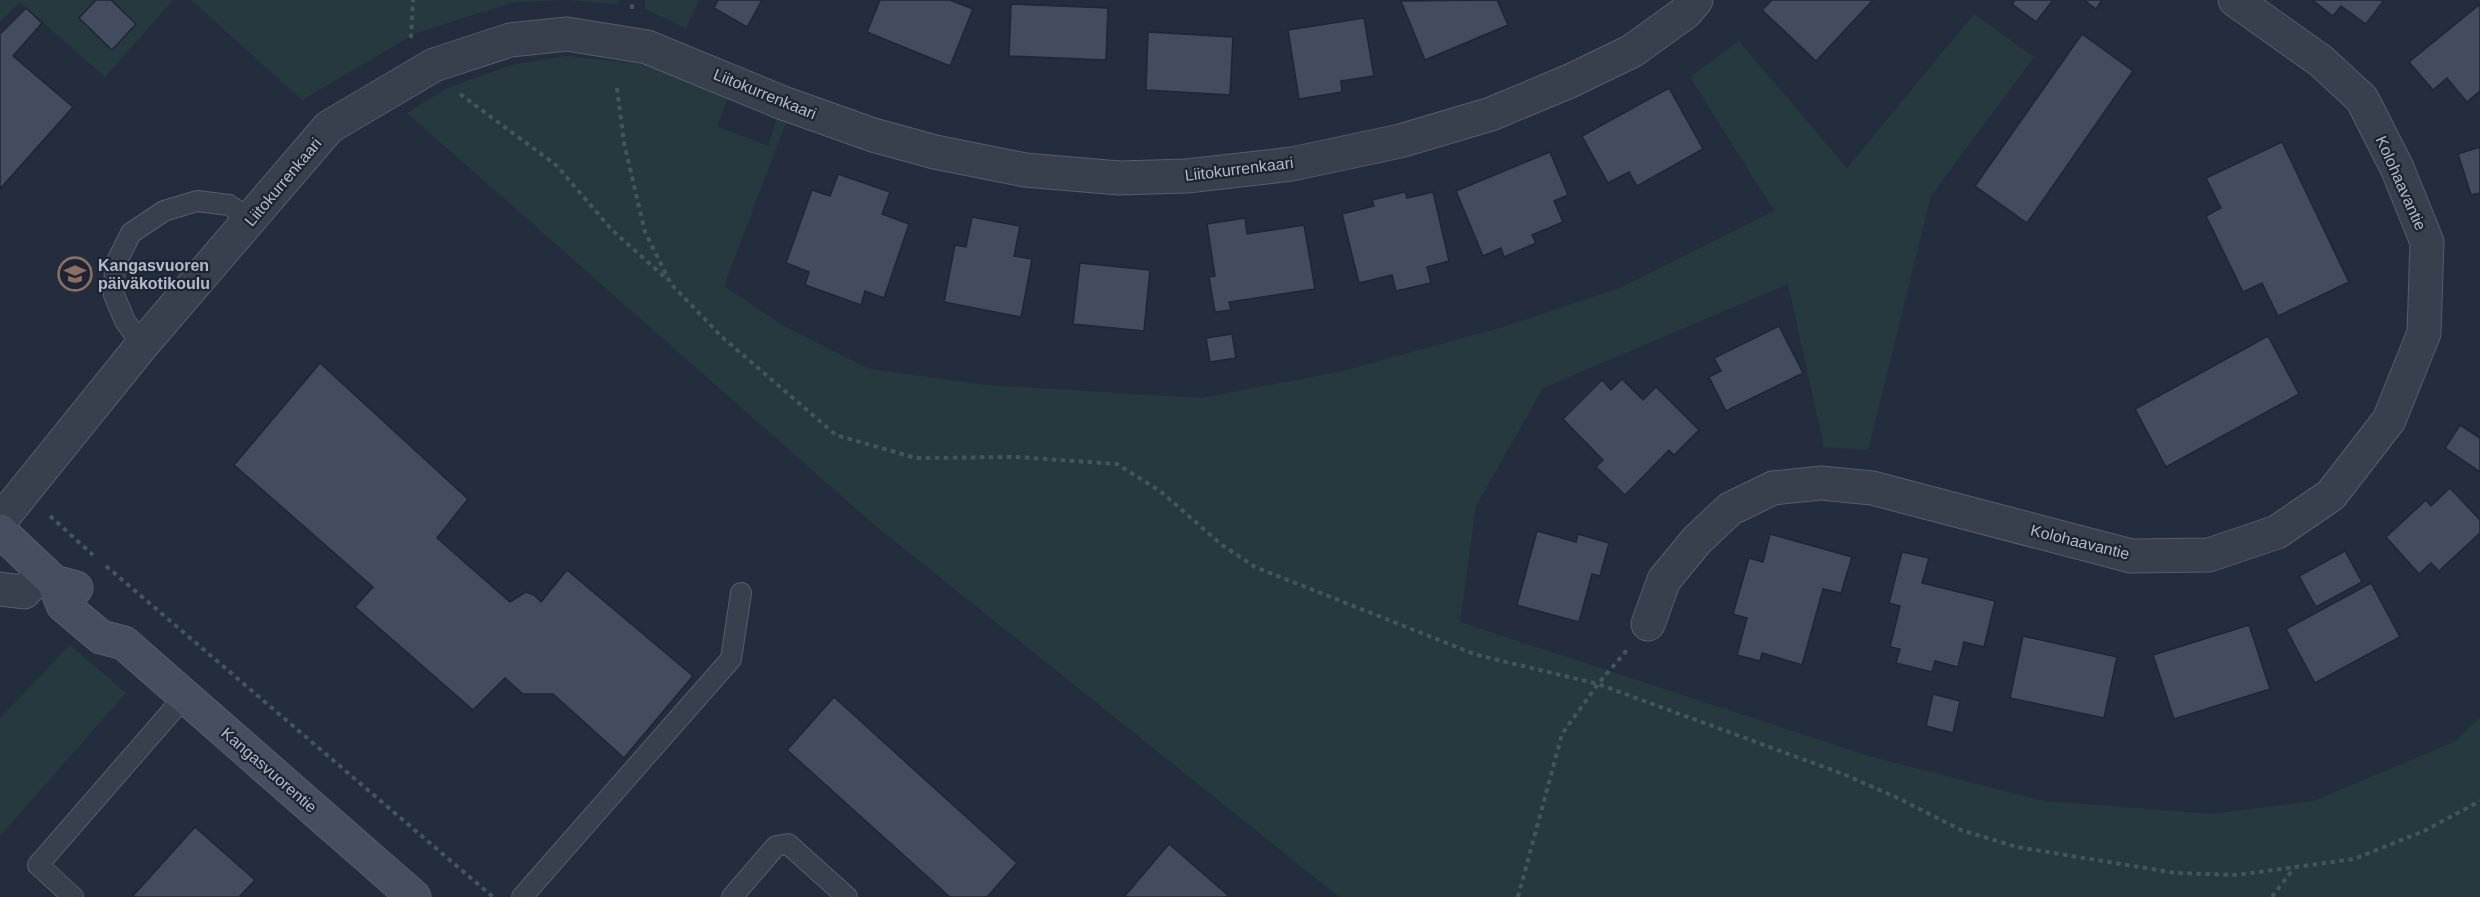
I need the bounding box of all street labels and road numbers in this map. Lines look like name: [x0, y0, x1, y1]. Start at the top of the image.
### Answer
street label: Liitokurrenkaari: [711, 66, 819, 122]
street label: Kolohaavantie: [2373, 133, 2429, 233]
street label: Liitokurrenkaari: [241, 135, 325, 229]
street label: Liitokurrenkaari: [1184, 154, 1294, 184]
street label: Kolohaavantie: [2029, 521, 2131, 563]
street label: Kangasvuorentie: [218, 724, 320, 816]

